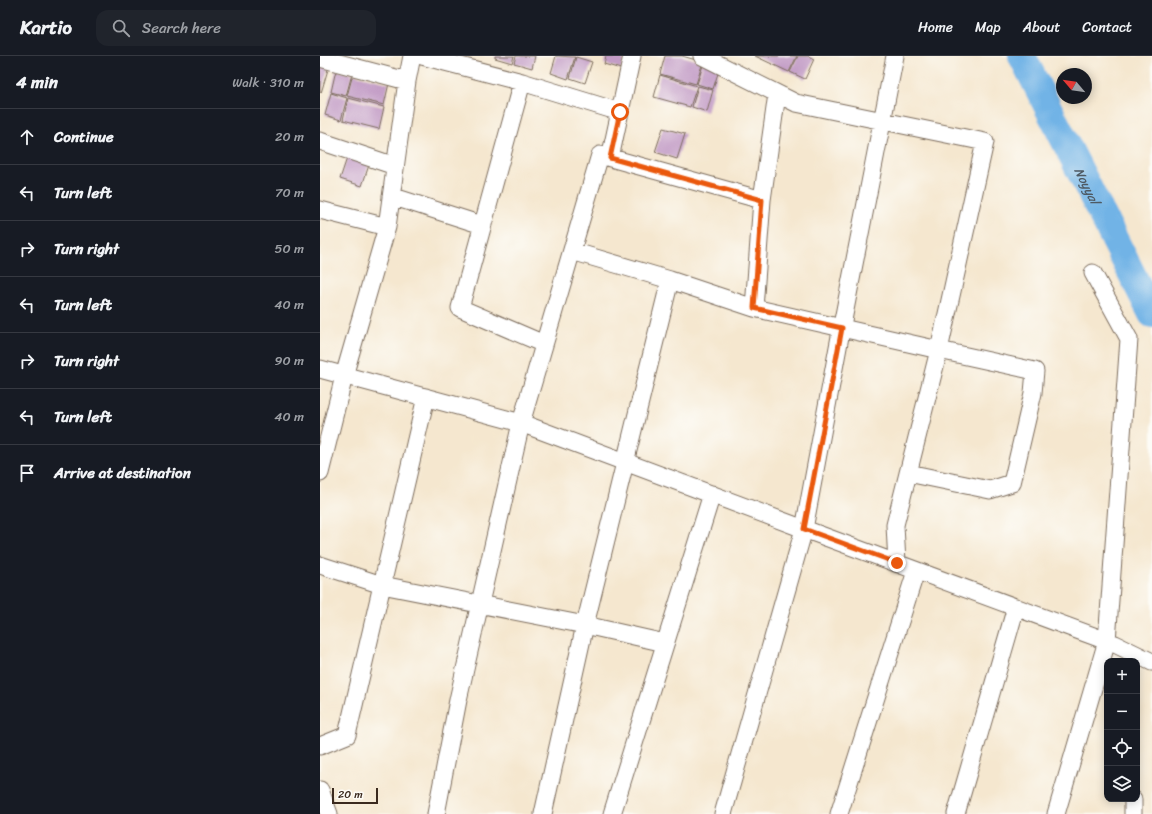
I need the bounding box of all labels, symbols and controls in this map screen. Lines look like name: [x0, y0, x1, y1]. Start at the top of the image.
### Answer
search box: [96, 10, 376, 46]
text: Kartio: [20, 11, 72, 44]
text: Search here: [142, 15, 221, 41]
text: Home: [918, 15, 953, 40]
text: Map: [975, 15, 1001, 40]
text: About: [1023, 15, 1060, 40]
text: Contact: [1082, 15, 1132, 40]
icon: search: [110, 17, 132, 39]
text: 4 min: [16, 67, 58, 97]
north arrow: [1056, 68, 1092, 104]
text: Walk · 310 m: [232, 71, 304, 94]
route start: [611, 103, 629, 121]
text: Continue: [54, 124, 114, 150]
text: 20 m: [275, 125, 304, 148]
icon: ahead: [16, 126, 38, 148]
water label: Noyyal: [1068, 163, 1107, 211]
text: Turn left: [54, 180, 112, 206]
text: 70 m: [275, 181, 304, 204]
icon: left: [16, 182, 38, 204]
text: Turn right: [54, 236, 119, 262]
text: 50 m: [274, 237, 304, 260]
icon: right: [16, 238, 38, 260]
text: Turn left: [54, 292, 112, 318]
text: 40 m: [274, 293, 304, 316]
icon: left: [16, 294, 38, 316]
text: Turn right: [54, 348, 119, 374]
text: 90 m: [274, 349, 304, 372]
icon: right: [16, 350, 38, 372]
text: Turn left: [54, 404, 112, 430]
text: 40 m: [274, 405, 304, 428]
icon: left: [16, 406, 38, 428]
text: Arrive at destination: [54, 460, 191, 486]
icon: arrive: [16, 462, 38, 484]
route end: [888, 554, 906, 572]
map controls: [1104, 658, 1140, 802]
button: +: [1104, 658, 1140, 694]
button: −: [1104, 694, 1140, 730]
button: locate: [1104, 730, 1140, 766]
button: layers: [1104, 766, 1140, 802]
text: 20 m: [338, 785, 363, 804]
scale bar: [332, 786, 378, 805]

